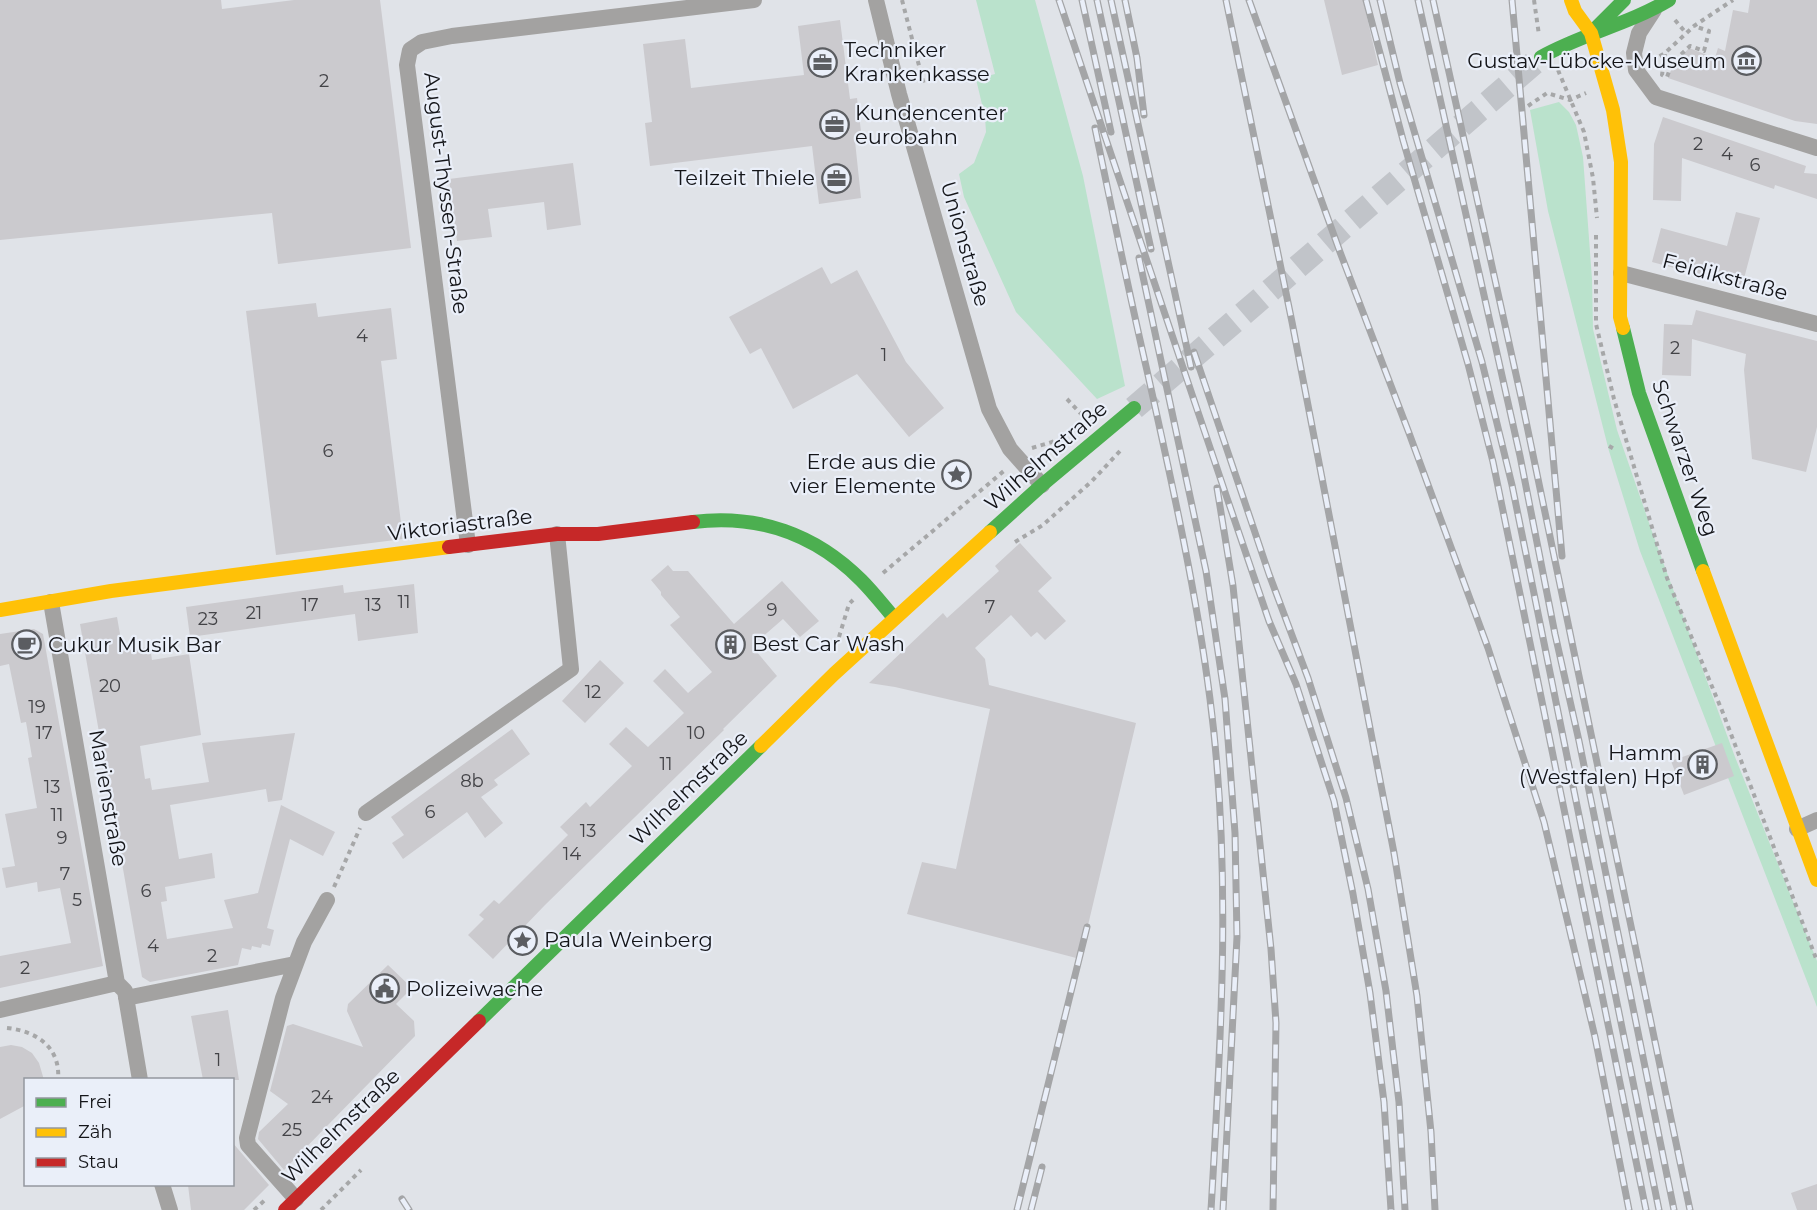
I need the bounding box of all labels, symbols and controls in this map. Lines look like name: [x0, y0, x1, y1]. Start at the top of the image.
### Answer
place label: Techniker Krankenkasse: [844, 37, 990, 86]
museum icon: Gustav-Lübcke-Museum: [1731, 45, 1763, 77]
office icon: Techniker Krankenkasse: [807, 46, 839, 78]
place label: Gustav-Lübcke-Museum: [1467, 48, 1726, 73]
house number: 2: [319, 70, 329, 92]
street label: August-Thyssen-Straße: [419, 71, 474, 315]
place label: Kundencenter eurobahn: [855, 100, 1007, 149]
office icon: Kundencenter eurobahn: [818, 109, 850, 141]
house number: 2: [1693, 133, 1703, 155]
house number: 4: [1721, 143, 1733, 165]
house number: 6: [1750, 154, 1761, 176]
office icon: Teilzeit Thiele: [820, 162, 852, 194]
place label: Teilzeit Thiele: [674, 165, 815, 190]
street label: Unionstraße: [936, 178, 995, 309]
street label: Feidikstraße: [1660, 248, 1791, 305]
house number: 4: [356, 325, 368, 347]
house number: 2: [1670, 337, 1680, 359]
house number: 1: [881, 344, 887, 366]
street label: Schwarzer Weg: [1647, 376, 1724, 539]
street label: Wilhelmstraße: [979, 396, 1112, 516]
house number: 6: [323, 440, 334, 462]
place label: Erde aus die vier Elemente: [790, 449, 936, 498]
place icon: Erde aus die vier Elemente: [941, 458, 973, 490]
street label: Viktoriastraße: [386, 503, 534, 546]
house number: 11: [398, 591, 411, 613]
house number: 17: [301, 594, 319, 616]
house number: 13: [365, 594, 381, 616]
house number: 7: [985, 596, 995, 618]
house number: 9: [767, 599, 778, 621]
house number: 21: [246, 602, 262, 624]
house number: 23: [198, 608, 218, 630]
building icon: Best Car Wash: [715, 628, 747, 660]
cafe icon: Cukur Musik Bar: [11, 629, 43, 661]
place label: Best Car Wash: [752, 631, 905, 656]
place label: Cukur Musik Bar: [48, 632, 222, 657]
house number: 20: [99, 675, 121, 697]
house number: 12: [585, 681, 601, 703]
house number: 19: [28, 696, 46, 718]
house number: 17: [35, 722, 53, 744]
house number: 10: [687, 722, 705, 744]
street label: Wilhelmstraße: [624, 725, 753, 850]
street label: Marienstraße: [84, 727, 133, 868]
place label: Hamm (Westfalen) Hpf: [1519, 740, 1683, 789]
building icon: Hamm (Westfalen) Hpf: [1687, 749, 1719, 781]
house number: 11: [660, 753, 673, 775]
house number: 8b: [460, 770, 484, 792]
house number: 13: [44, 776, 60, 798]
house number: 6: [425, 801, 436, 823]
house number: 11: [51, 804, 64, 826]
house number: 13: [580, 820, 596, 842]
house number: 9: [57, 827, 68, 849]
house number: 14: [563, 843, 581, 865]
house number: 7: [60, 863, 70, 885]
house number: 6: [141, 880, 152, 902]
house number: 5: [72, 889, 82, 911]
place icon: Paula Weinberg: [507, 924, 539, 956]
place label: Paula Weinberg: [544, 927, 713, 952]
house number: 4: [147, 935, 159, 957]
house number: 2: [207, 945, 217, 967]
house number: 2: [20, 957, 30, 979]
public building icon: Polizeiwache: [369, 973, 401, 1005]
place label: Polizeiwache: [406, 976, 543, 1001]
house number: 1: [215, 1049, 221, 1071]
street label: Wilhelmstraße: [276, 1063, 405, 1188]
legend: [24, 1078, 234, 1186]
house number: 24: [311, 1086, 333, 1108]
text: Frei: [78, 1091, 112, 1113]
house number: 25: [282, 1119, 302, 1141]
text: Zäh: [78, 1121, 113, 1143]
text: Stau: [78, 1151, 119, 1173]

